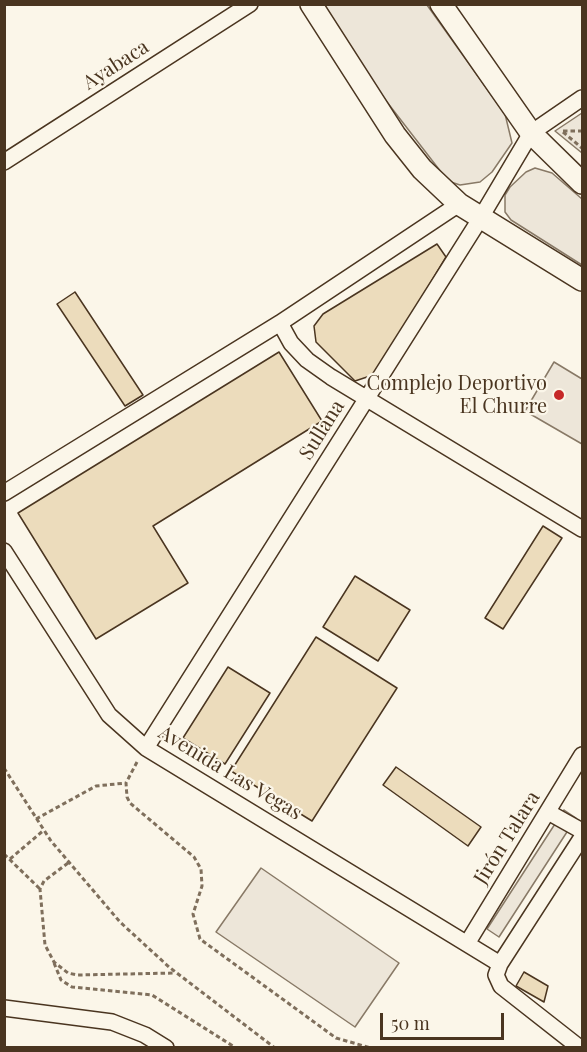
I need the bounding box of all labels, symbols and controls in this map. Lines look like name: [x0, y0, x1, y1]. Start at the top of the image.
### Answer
street label: Ayabaca: [79, 35, 153, 95]
place label: Complejo Deportivo El Churre: [366, 372, 547, 419]
marker: Complejo Deportivo El Churre: [552, 388, 566, 402]
street label: Sullana: [294, 396, 350, 464]
street label: Avenida Las Vegas: [154, 721, 306, 825]
street label: Jirón Talara: [469, 787, 545, 889]
scale bar: [383, 1001, 508, 1039]
text: 50 m: [391, 1011, 430, 1035]

